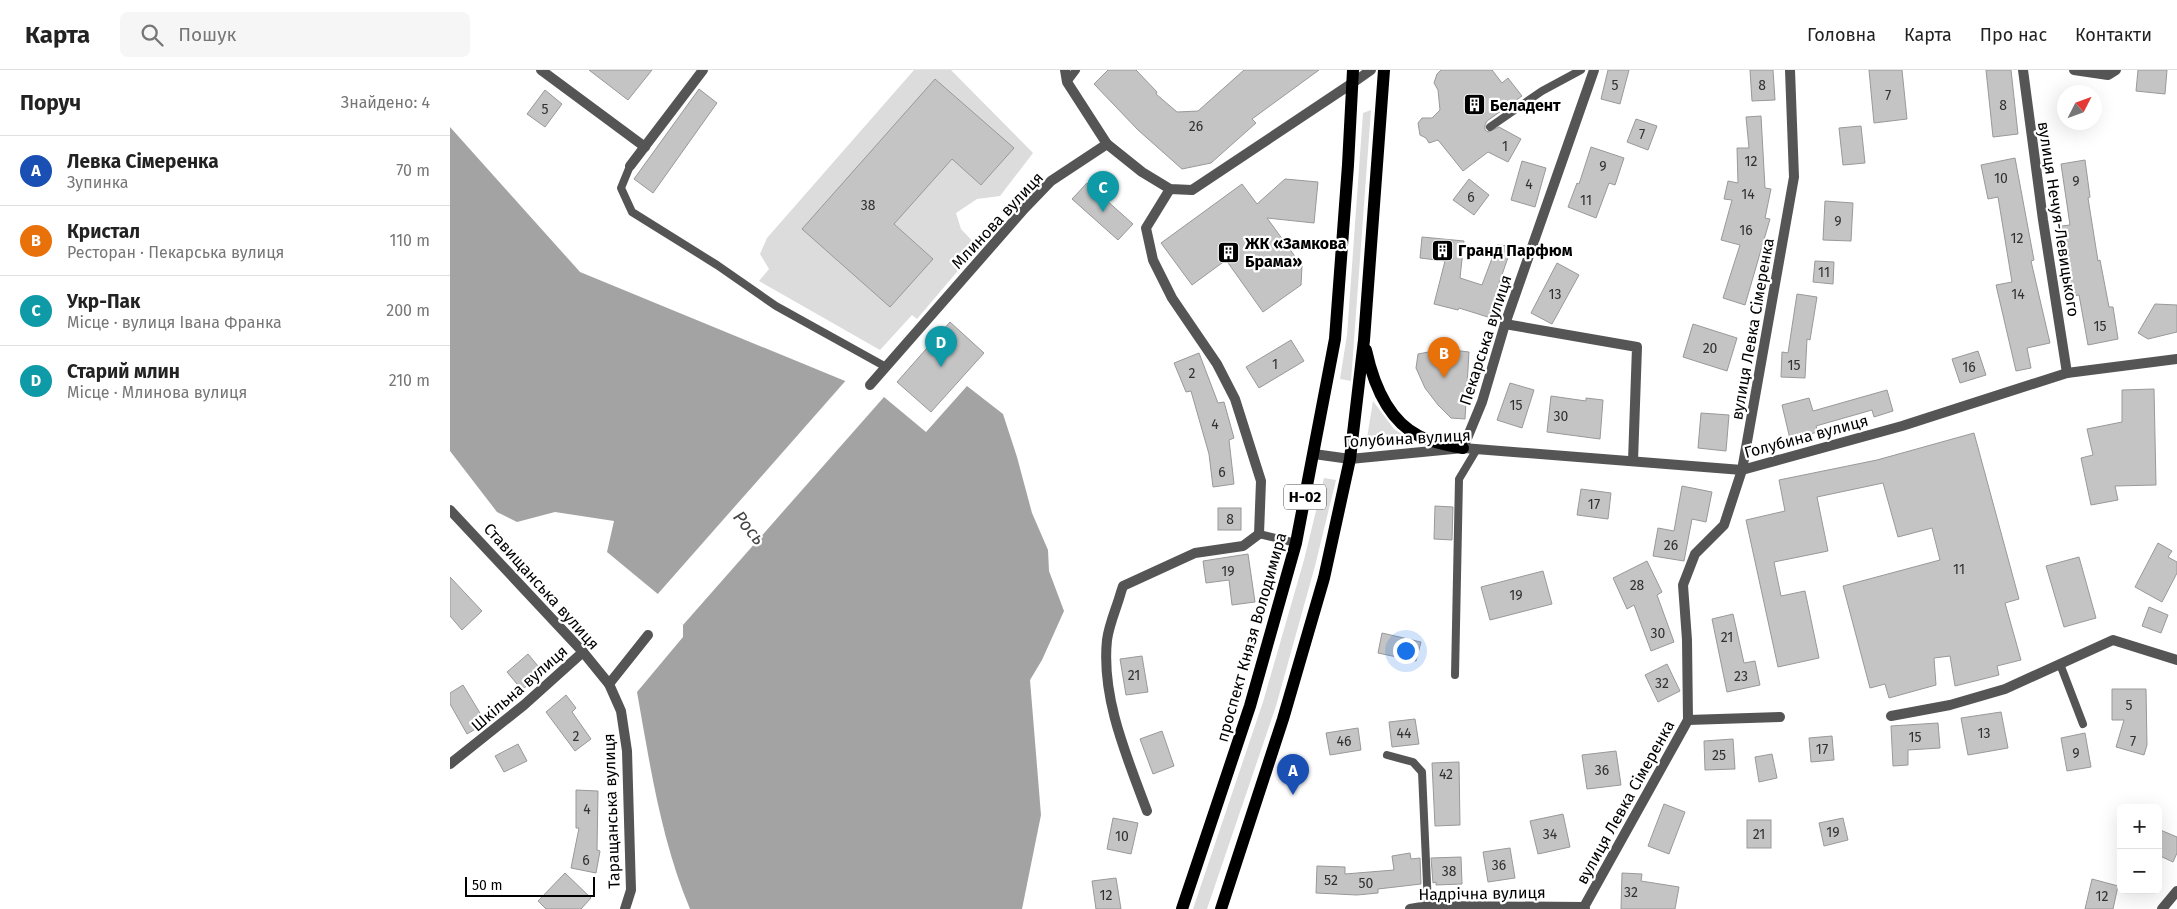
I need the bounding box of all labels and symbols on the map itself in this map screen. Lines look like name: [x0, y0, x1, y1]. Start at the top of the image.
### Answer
house number: 5: [1611, 77, 1619, 94]
house number: 8: [1758, 77, 1766, 94]
north arrow: [2057, 85, 2102, 130]
house number: 7: [1885, 87, 1891, 104]
building icon: Беладент: [1462, 93, 1486, 117]
place label: Беладент: [1490, 96, 1561, 115]
house number: 8: [1999, 97, 2007, 114]
house number: 5: [541, 101, 549, 118]
house number: 26: [1189, 118, 1203, 135]
street label: вулиця Нечуя-Левицького: [2034, 120, 2083, 318]
house number: 7: [1639, 126, 1645, 143]
house number: 1: [1502, 138, 1508, 155]
house number: 12: [1745, 153, 1758, 170]
house number: 9: [1599, 158, 1607, 175]
street label: Млинова вулиця: [948, 168, 1047, 273]
house number: 10: [1994, 170, 2008, 187]
pin: C: [1087, 171, 1119, 212]
house number: 9: [2072, 173, 2080, 190]
house number: 4: [1525, 176, 1533, 193]
house number: 14: [1741, 186, 1755, 203]
house number: 6: [1467, 189, 1475, 206]
house number: 11: [1580, 192, 1592, 209]
house number: 38: [861, 197, 876, 214]
house number: 9: [1834, 213, 1842, 230]
house number: 16: [1739, 222, 1753, 239]
house number: 12: [2011, 230, 2024, 247]
place label: ЖК «Замкова Брама»: [1244, 234, 1347, 271]
street label: вулиця Левка Сімеренка: [1727, 237, 1778, 422]
building icon: Гранд Парфюм: [1430, 238, 1454, 262]
building icon: ЖК «Замкова Брама»: [1217, 240, 1241, 264]
place label: Гранд Парфюм: [1458, 241, 1573, 260]
house number: 11: [1818, 264, 1830, 281]
street label: Пекарська вулиця: [1455, 272, 1516, 408]
house number: 13: [1548, 286, 1562, 303]
house number: 14: [2011, 286, 2025, 303]
house number: 15: [2093, 318, 2107, 335]
pin: D: [925, 326, 957, 367]
pin: B: [1428, 337, 1460, 378]
house number: 20: [1703, 340, 1718, 357]
house number: 1: [1272, 356, 1278, 373]
house number: 15: [1787, 357, 1801, 374]
house number: 16: [1962, 359, 1976, 376]
house number: 2: [1189, 365, 1196, 382]
house number: 15: [1509, 397, 1523, 414]
house number: 30: [1554, 408, 1569, 425]
street label: Голубина вулиця: [1742, 411, 1870, 462]
house number: 4: [1211, 416, 1219, 433]
street label: Голубина вулиця: [1343, 426, 1471, 451]
house number: 6: [1218, 464, 1226, 481]
road number: Н-02: [1284, 484, 1326, 510]
house number: 17: [1588, 496, 1600, 513]
water label: Рось: [728, 506, 770, 550]
house number: 8: [1226, 511, 1234, 528]
street label: Ставищанська вулиця: [480, 519, 603, 653]
street label: проспект Князя Володимира: [1212, 530, 1290, 744]
house number: 26: [1664, 537, 1678, 554]
house number: 11: [1953, 561, 1965, 578]
house number: 19: [1221, 563, 1235, 580]
house number: 28: [1630, 577, 1645, 594]
house number: 19: [1509, 587, 1523, 604]
house number: 30: [1651, 625, 1666, 642]
house number: 21: [1721, 629, 1733, 646]
your location: [1393, 638, 1419, 664]
street label: Шкільна вулиця: [467, 642, 571, 735]
house number: 21: [1128, 667, 1140, 684]
house number: 23: [1734, 668, 1748, 685]
house number: 32: [1655, 675, 1669, 692]
house number: 5: [2125, 697, 2133, 714]
street label: вулиця Левка Сімеренка: [1572, 717, 1678, 888]
house number: 44: [1397, 725, 1412, 742]
house number: 13: [1977, 725, 1991, 742]
house number: 2: [573, 728, 580, 745]
house number: 15: [1908, 729, 1922, 746]
street label: Таращанська вулиця: [599, 733, 624, 889]
house number: 46: [1337, 733, 1351, 750]
house number: 7: [2130, 733, 2136, 750]
house number: 17: [1816, 741, 1828, 758]
house number: 9: [2072, 745, 2080, 762]
house number: 25: [1712, 747, 1726, 764]
pin: A: [1277, 754, 1309, 795]
house number: 36: [1595, 762, 1609, 779]
house number: 42: [1439, 766, 1453, 783]
house number: 4: [583, 801, 591, 818]
house number: 19: [1826, 824, 1840, 841]
house number: 34: [1543, 826, 1558, 843]
house number: 21: [1753, 826, 1765, 843]
house number: 10: [1115, 828, 1129, 845]
house number: 6: [582, 852, 590, 869]
house number: 36: [1492, 857, 1506, 874]
house number: 38: [1442, 863, 1457, 880]
house number: 52: [1324, 872, 1338, 889]
scale bar: [465, 874, 595, 897]
house number: 50: [1359, 875, 1374, 892]
street label: Надрічна вулиця: [1418, 883, 1546, 904]
house number: 32: [1624, 884, 1638, 901]
house number: 12: [1100, 887, 1113, 904]
house number: 12: [2096, 888, 2109, 905]

